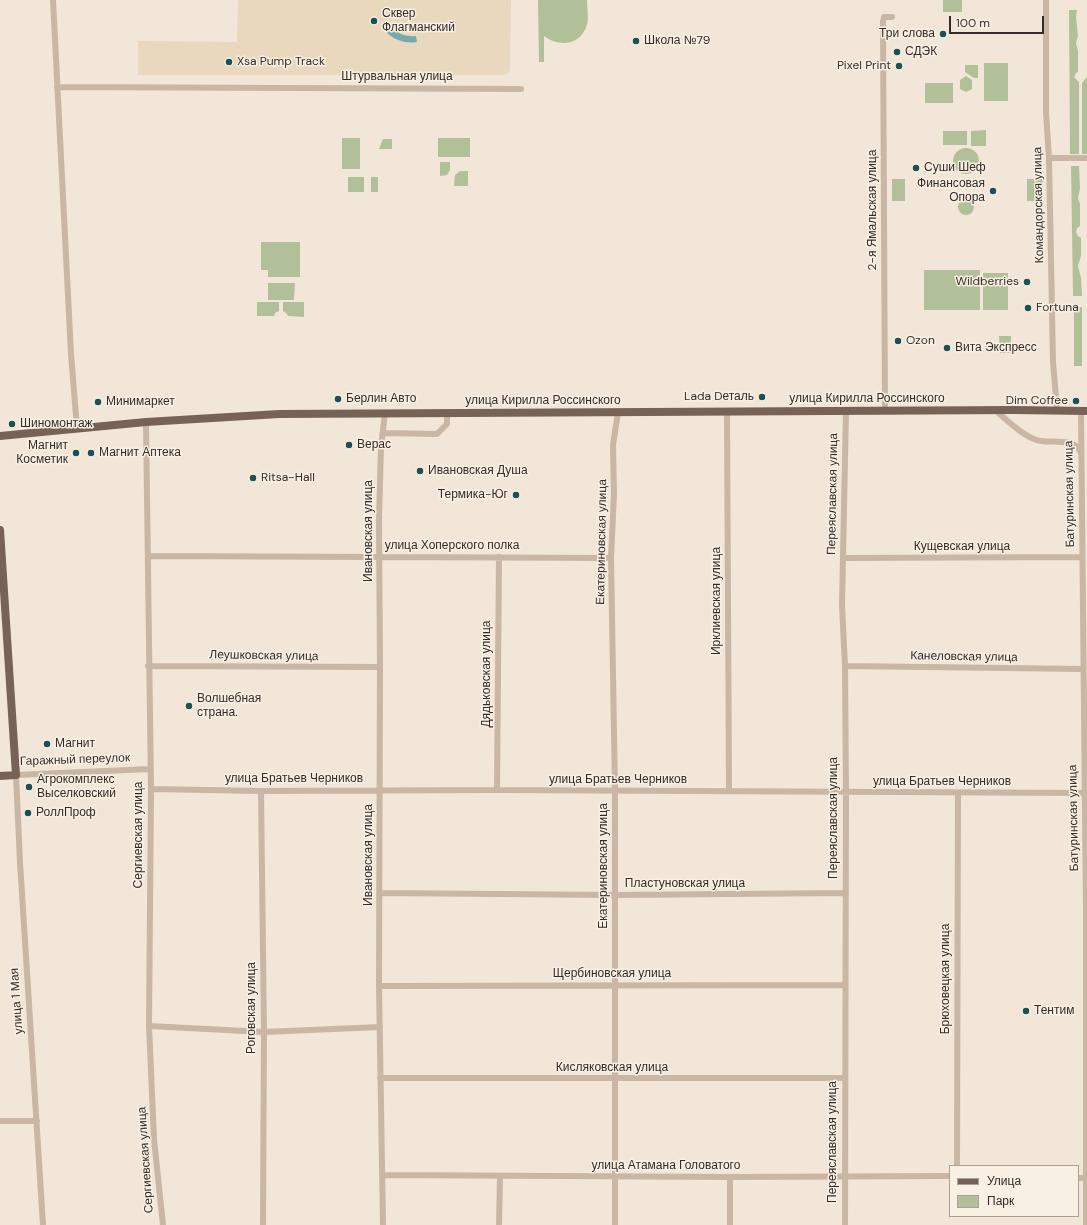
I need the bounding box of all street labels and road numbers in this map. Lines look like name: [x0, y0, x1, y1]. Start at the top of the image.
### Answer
street label: Штурвальная улица: [341, 70, 453, 84]
street label: Командорская улица: [1031, 147, 1047, 263]
street label: 2-я Ямальская улица: [866, 150, 880, 270]
street label: улица Кирилла Россинского: [789, 392, 945, 406]
street label: улица Кирилла Россинского: [465, 394, 621, 408]
street label: Переяславская улица: [825, 433, 841, 555]
street label: Батуринская улица: [1062, 441, 1078, 547]
street label: Екатериновская улица: [594, 479, 610, 605]
street label: Ивановская улица: [362, 480, 376, 582]
street label: улица Хоперского полка: [385, 539, 519, 553]
street label: Кущевская улица: [914, 540, 1010, 554]
street label: Ирклиевская улица: [710, 547, 724, 655]
street label: Дядьковская улица: [480, 620, 494, 728]
street label: Леушковская улица: [209, 648, 319, 664]
street label: Канеловская улица: [910, 649, 1018, 665]
street label: Гаражный переулок: [20, 751, 130, 769]
street label: Переяславская улица: [827, 757, 841, 879]
street label: Батуринская улица: [1066, 765, 1082, 871]
street label: улица Братьев Черников: [225, 772, 363, 786]
street label: улица Братьев Черников: [549, 773, 687, 787]
street label: улица Братьев Черников: [873, 775, 1011, 789]
street label: Сергиевская улица: [132, 782, 146, 888]
street label: Екатериновская улица: [597, 803, 611, 929]
street label: Ивановская улица: [362, 804, 376, 906]
street label: Пластуновская улица: [625, 877, 745, 891]
street label: Брюховецкая улица: [939, 924, 953, 1034]
street label: Роговская улица: [245, 962, 259, 1054]
street label: улица 1 Мая: [8, 967, 26, 1035]
street label: Щербиновская улица: [553, 967, 671, 981]
street label: Кисляковская улица: [556, 1061, 668, 1075]
street label: Переяславская улица: [826, 1081, 840, 1203]
street label: Сергиевская улица: [135, 1106, 157, 1214]
street label: улица Атамана Головатого: [592, 1159, 740, 1173]

